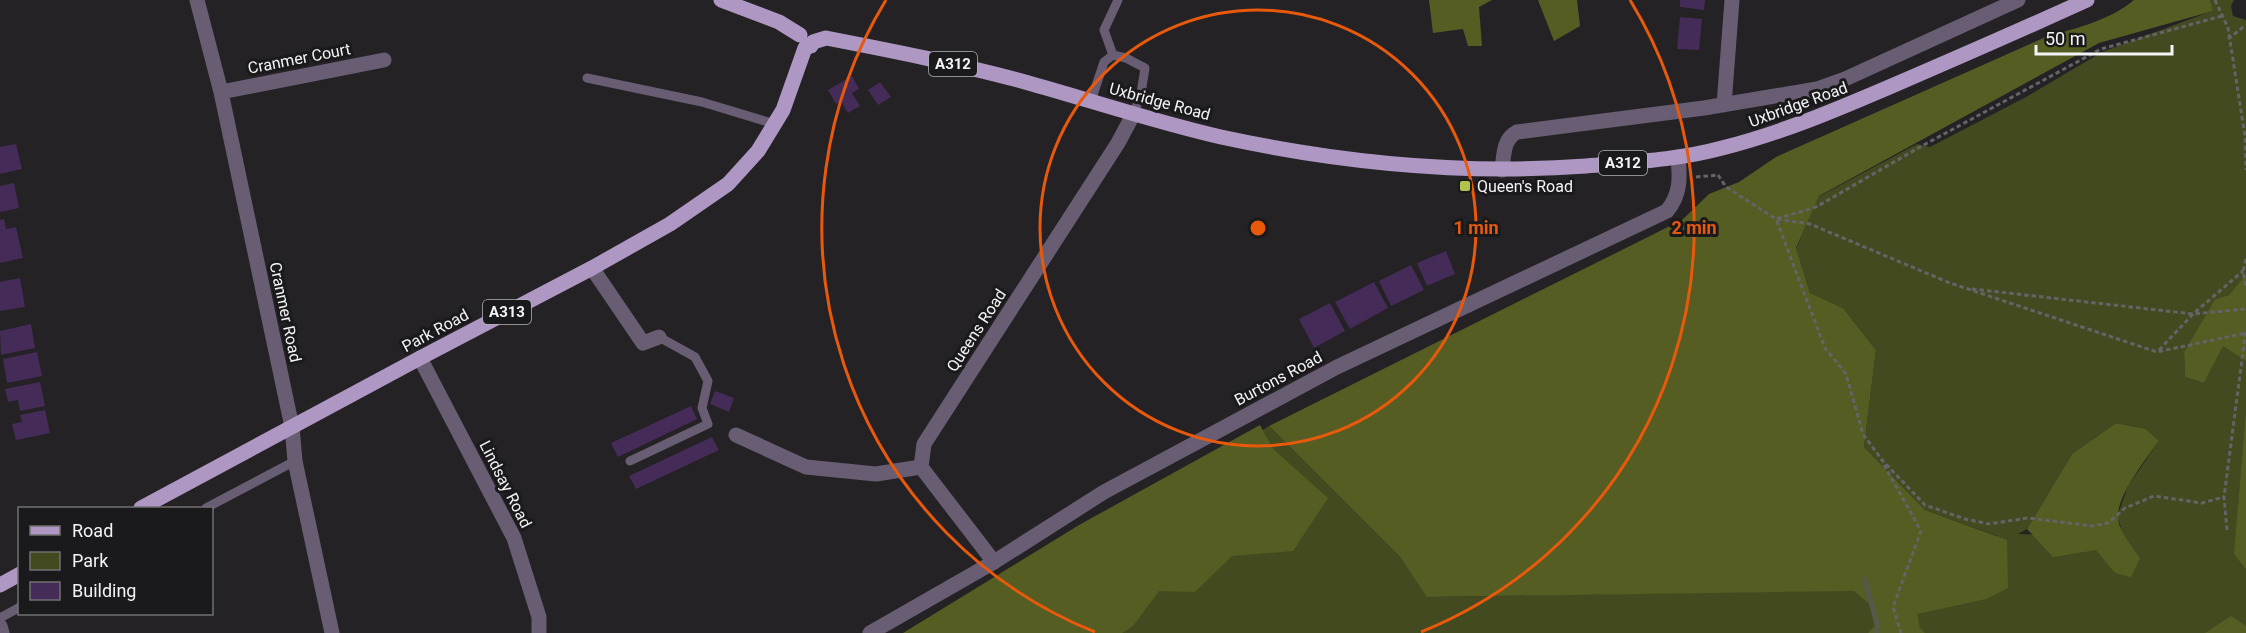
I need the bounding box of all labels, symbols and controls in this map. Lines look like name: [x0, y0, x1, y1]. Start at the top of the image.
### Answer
scale bar: [2036, 18, 2172, 56]
text: 50 m: [2045, 28, 2085, 49]
street label: Cranmer Court: [246, 39, 352, 78]
road number: A312: [929, 52, 977, 76]
street label: Uxbridge Road: [1746, 78, 1850, 131]
street label: Uxbridge Road: [1107, 79, 1212, 124]
road number: A312: [1599, 151, 1647, 175]
place label: Queen's Road: [1477, 177, 1573, 196]
marker: Queen's Road: [1458, 179, 1472, 193]
text: 1 min: [1453, 217, 1499, 238]
text: 2 min: [1671, 217, 1717, 238]
centre of rings: [1248, 218, 1268, 238]
street label: Cranmer Road: [266, 260, 305, 364]
street label: Queens Road: [943, 285, 1010, 375]
road number: A313: [483, 300, 531, 324]
street label: Park Road: [399, 305, 472, 356]
street label: Burtons Road: [1231, 347, 1325, 409]
street label: Lindsay Road: [475, 437, 536, 531]
legend: [18, 507, 213, 615]
text: Road: [72, 520, 113, 541]
text: Park: [72, 550, 109, 571]
text: Building: [72, 580, 136, 601]

